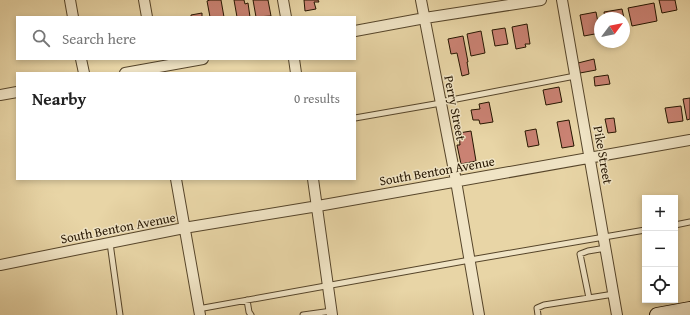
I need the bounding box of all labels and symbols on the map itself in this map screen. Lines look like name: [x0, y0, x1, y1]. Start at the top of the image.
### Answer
north arrow: [594, 12, 630, 48]
street label: Perry Street: [439, 74, 471, 143]
street label: Pike Street: [589, 124, 618, 186]
street label: South Benton Avenue: [378, 151, 496, 191]
street label: South Benton Avenue: [59, 208, 177, 248]

